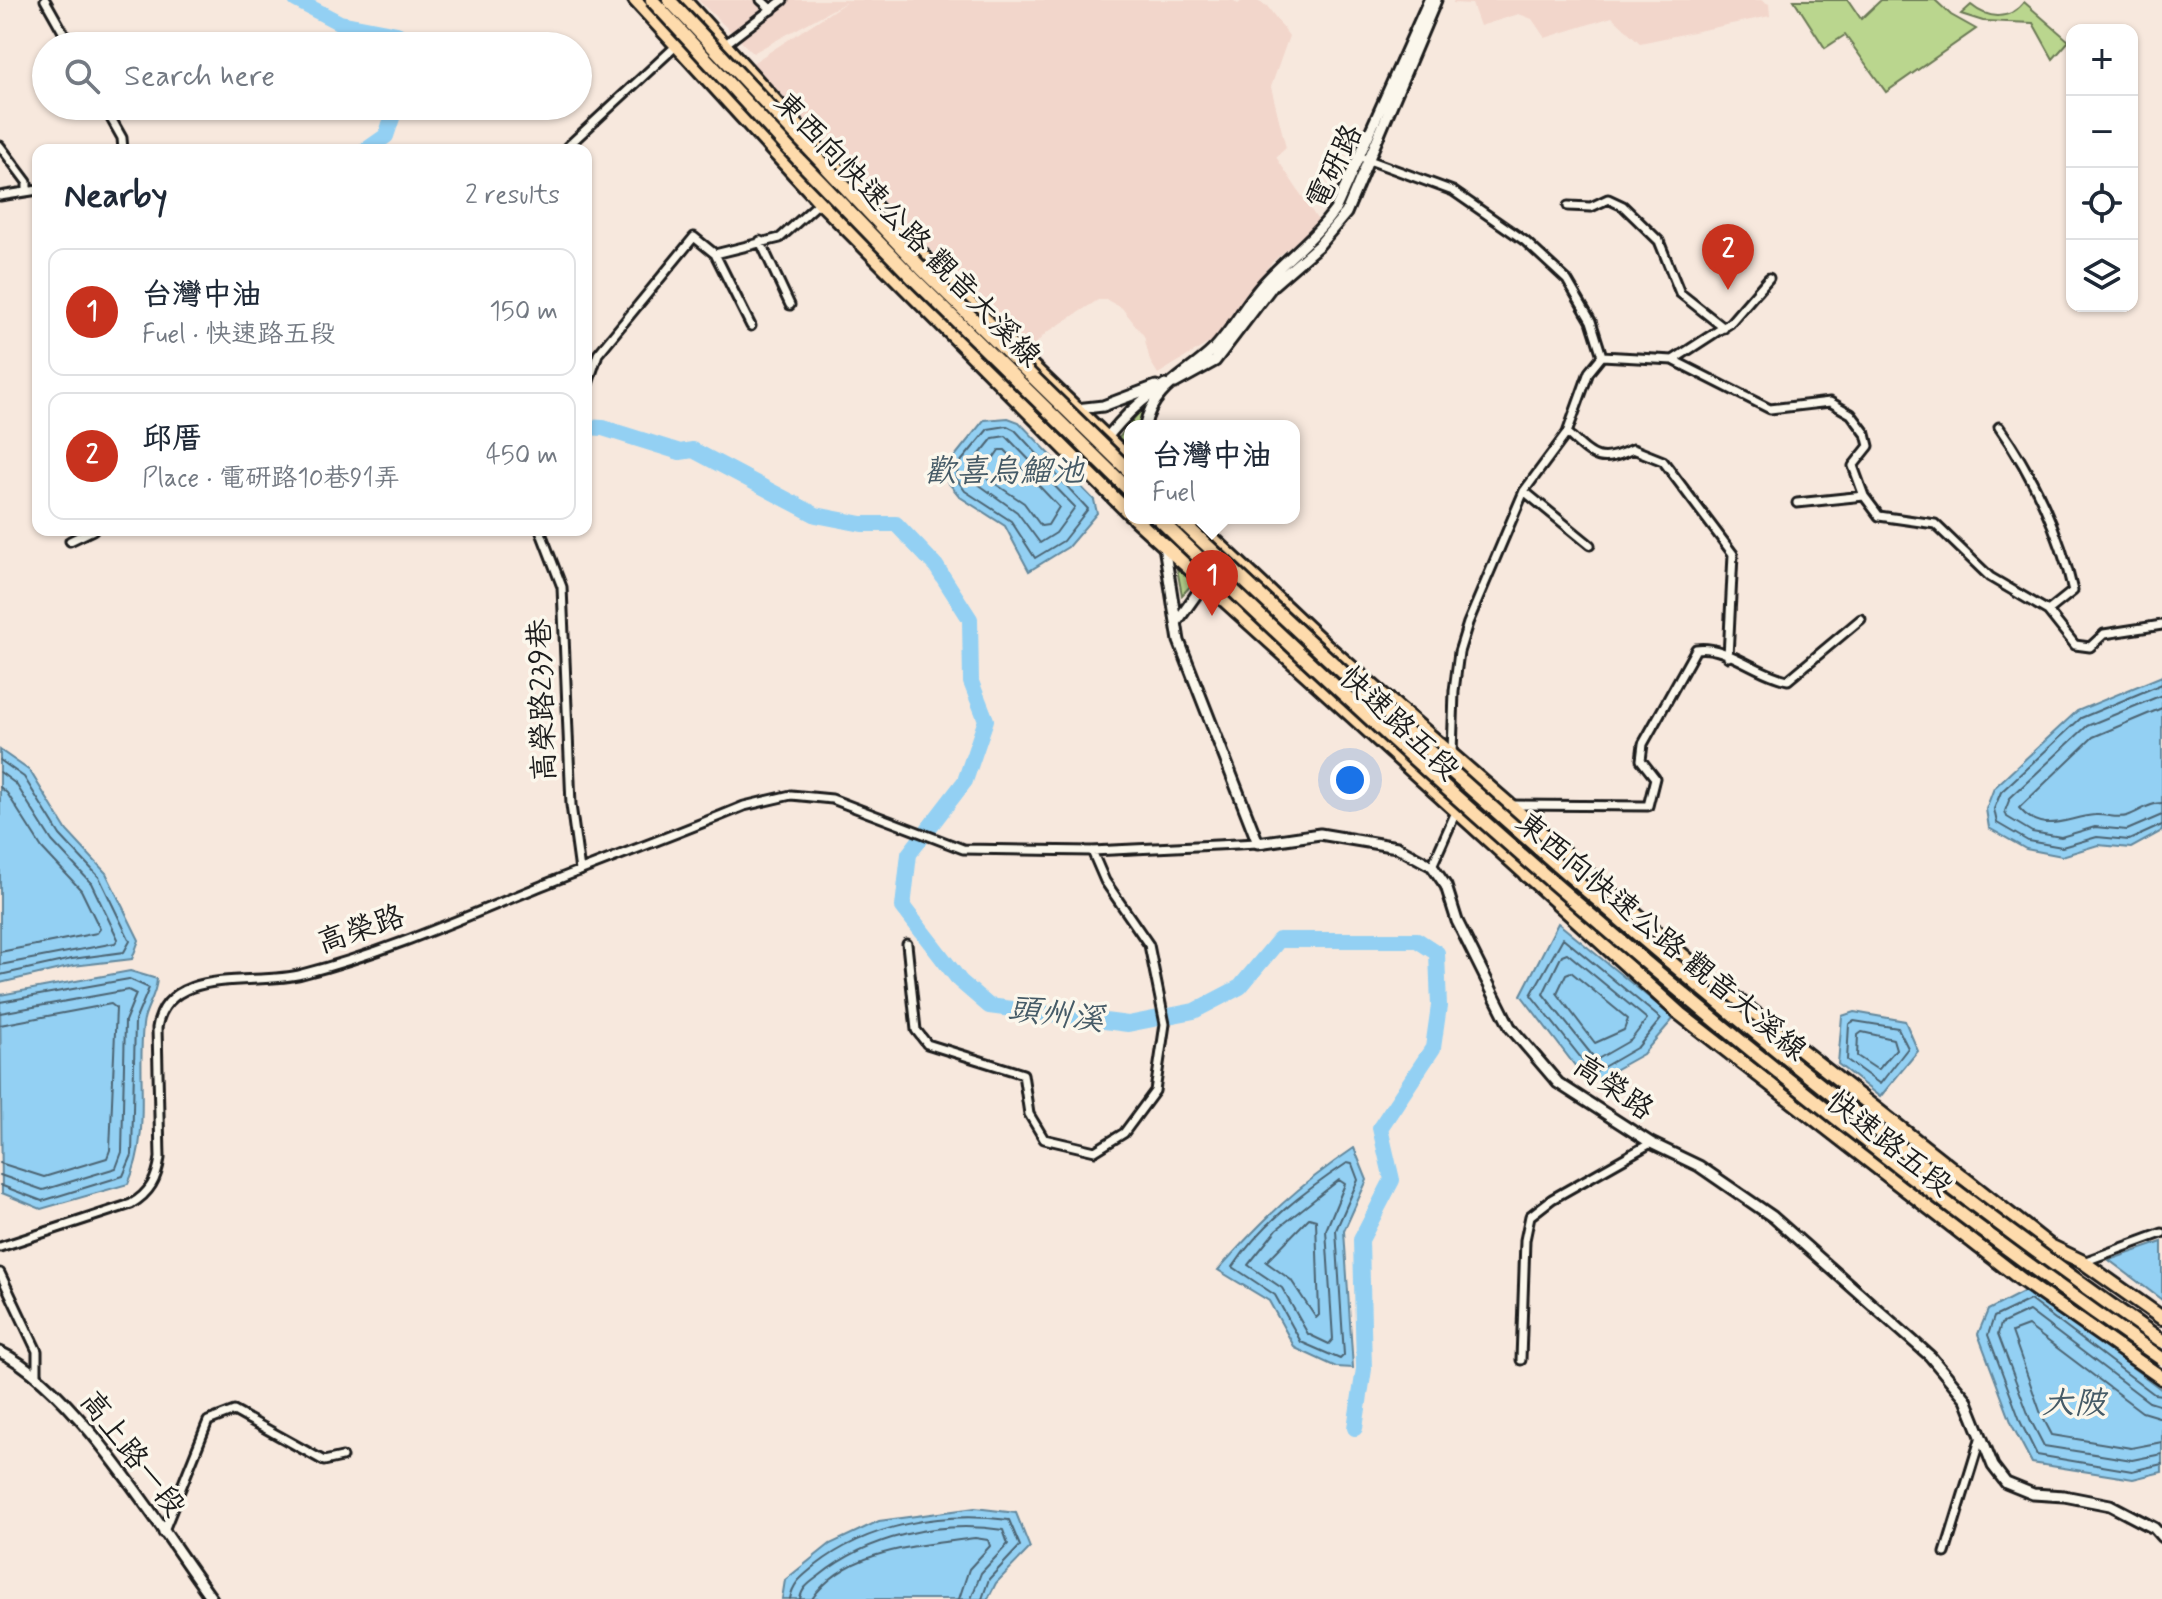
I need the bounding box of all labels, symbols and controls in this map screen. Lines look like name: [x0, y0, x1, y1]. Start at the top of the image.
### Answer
map controls: [2066, 24, 2138, 312]
button: +: [2066, 24, 2138, 96]
search box: [32, 32, 592, 120]
icon: search: [60, 54, 104, 98]
text: Search here: [124, 57, 275, 96]
street label: 東西向快速公路 觀音大溪線: [765, 84, 1049, 376]
button: −: [2066, 96, 2138, 168]
street label: 電研路: [1298, 118, 1372, 216]
button: locate: [2066, 168, 2138, 240]
text: Nearby: [64, 174, 168, 219]
text: 2 results: [465, 179, 560, 213]
pin: 2: [1702, 224, 1754, 290]
button: layers: [2066, 240, 2138, 312]
text: 台灣中油: [142, 276, 262, 315]
text: 1: [86, 295, 98, 329]
text: 150 m: [489, 295, 558, 329]
text: Fuel · 快速路五段: [142, 318, 336, 352]
text: 邱厝: [142, 420, 202, 459]
popup: [1124, 420, 1300, 524]
text: 台灣中油: [1152, 437, 1272, 476]
text: 2: [86, 439, 98, 473]
text: 450 m: [486, 439, 558, 473]
water label: 歡喜烏鰡池: [924, 451, 1085, 493]
text: Place · 電研路10巷91弄: [142, 462, 400, 496]
text: Fuel: [1152, 476, 1196, 510]
pin: 1: [1186, 550, 1238, 616]
street label: 高榮路239巷: [521, 618, 565, 782]
street label: 快速路五段: [1331, 659, 1467, 789]
your location: [1330, 760, 1370, 800]
street label: 東西向快速公路 觀音大溪線: [1507, 804, 1815, 1070]
street label: 高榮路: [312, 897, 410, 963]
water label: 頭州溪: [1006, 988, 1108, 1042]
street label: 高榮路: [1565, 1046, 1661, 1130]
street label: 快速路五段: [1818, 1082, 1960, 1206]
street label: 高上路一段: [70, 1383, 194, 1525]
water label: 大陂: [2042, 1383, 2109, 1425]

